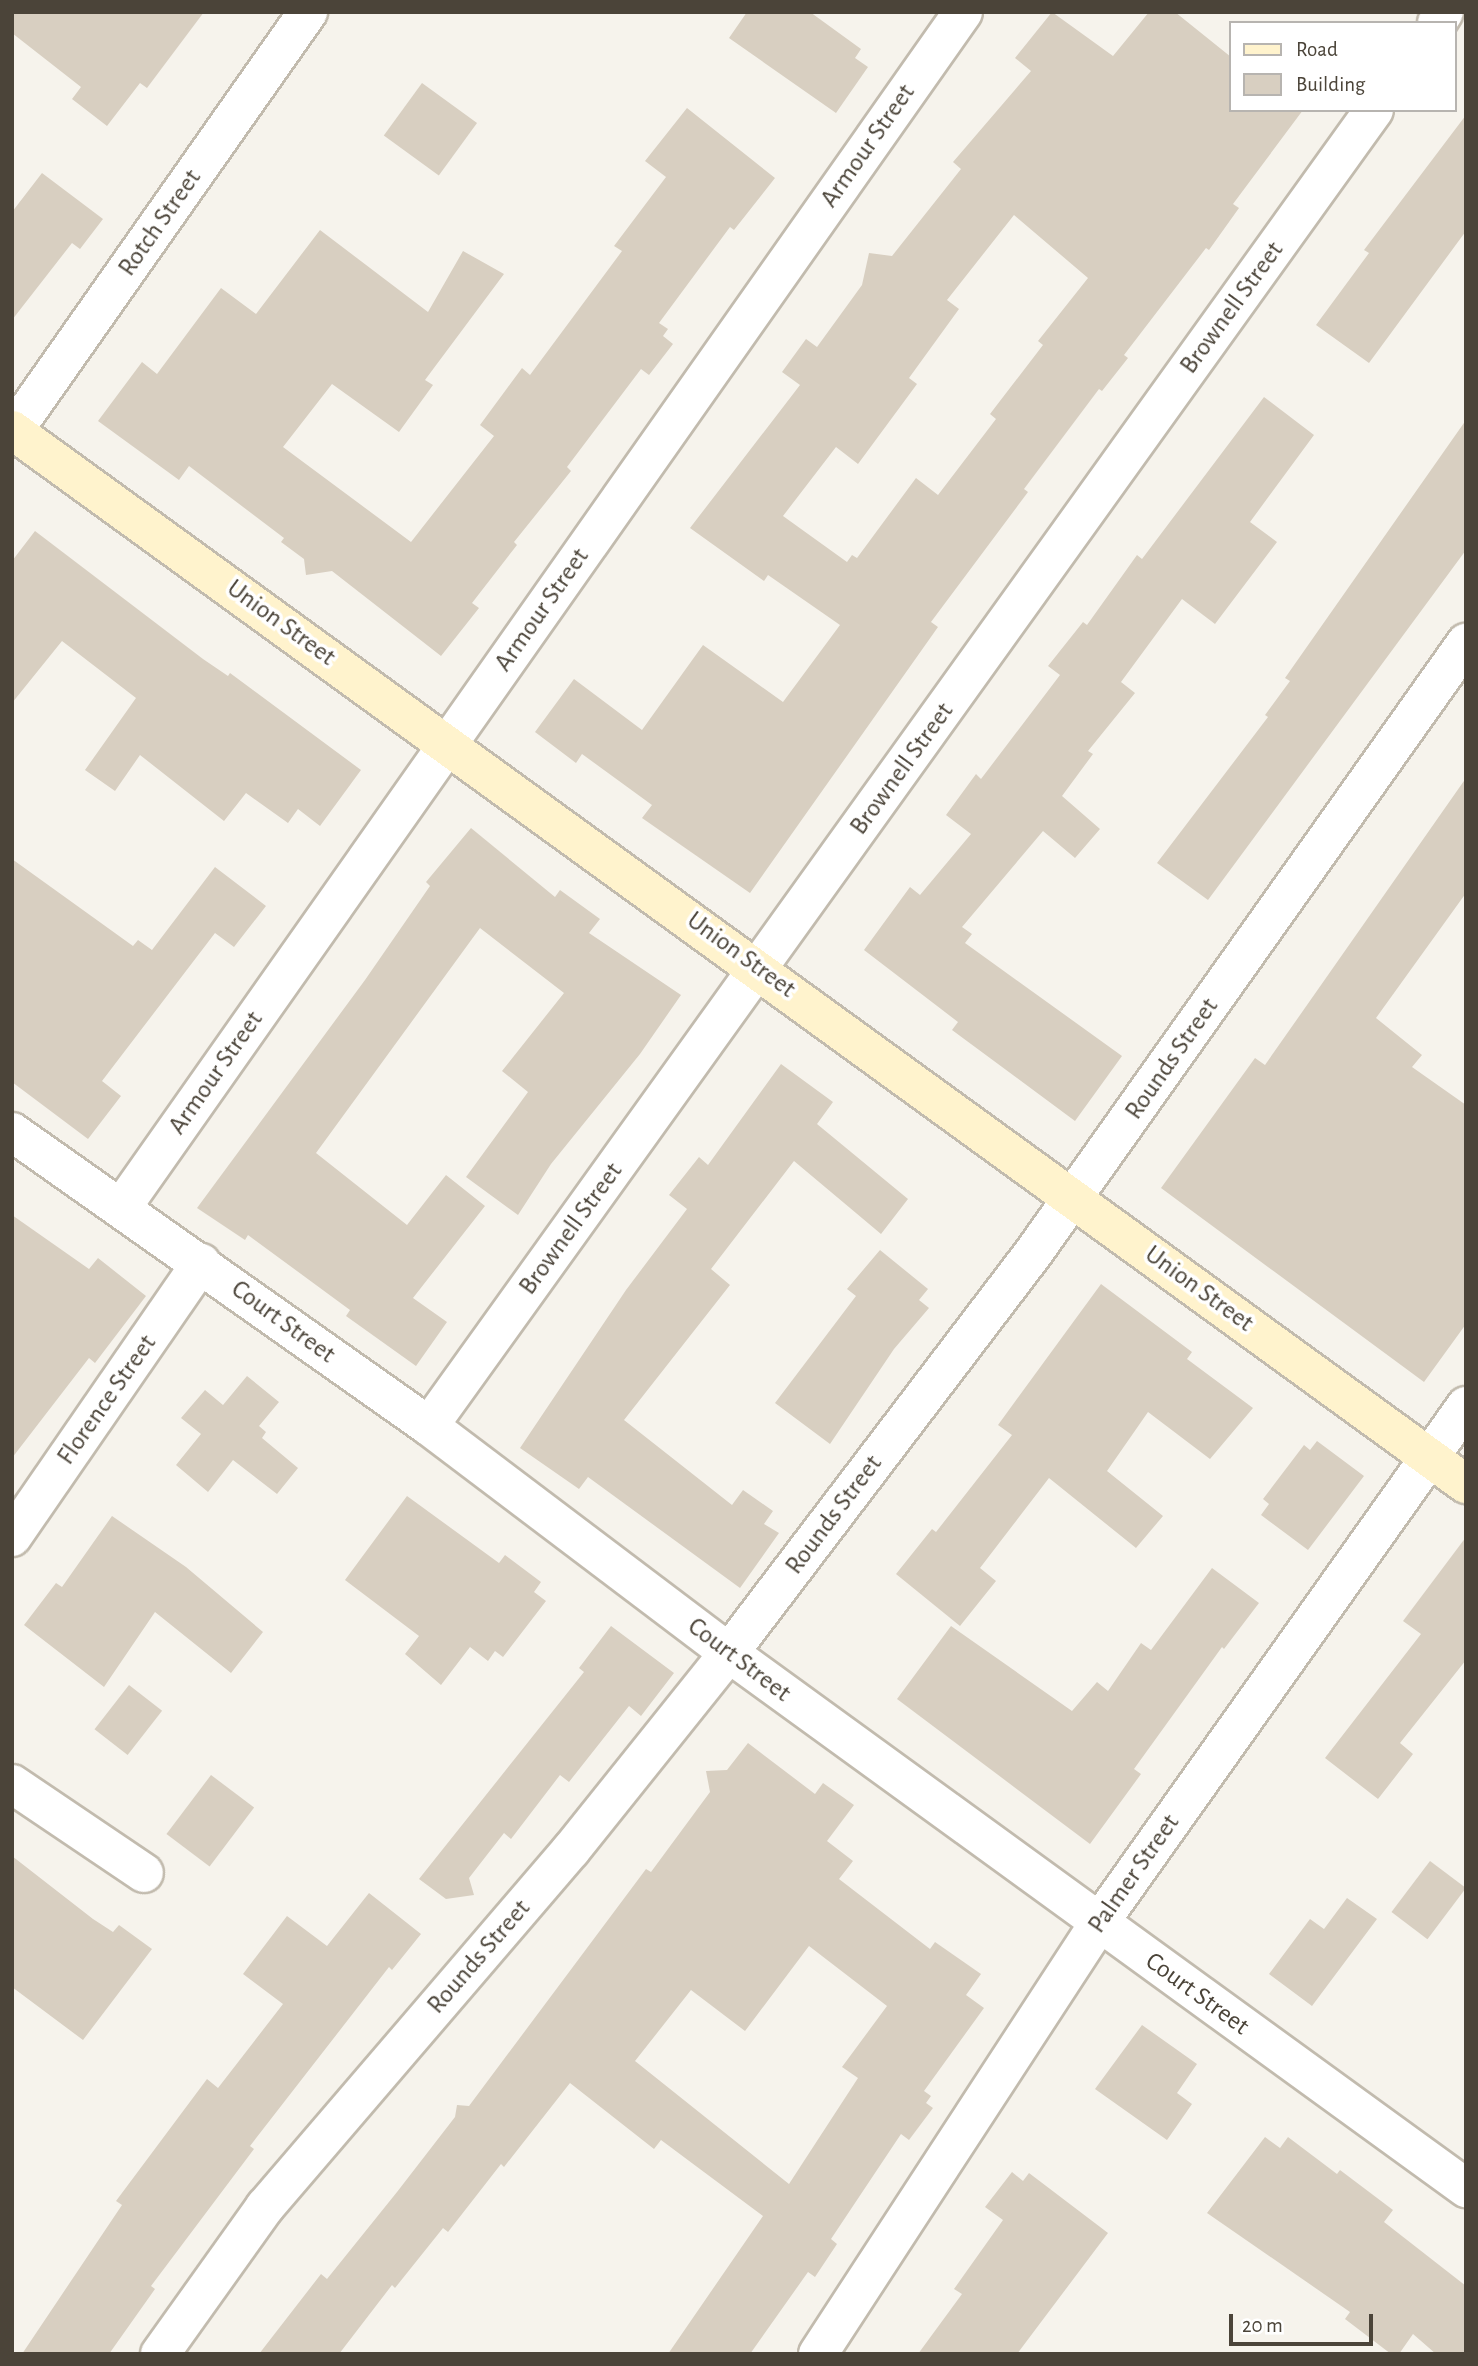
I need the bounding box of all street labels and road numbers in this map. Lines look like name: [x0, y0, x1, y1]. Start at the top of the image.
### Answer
street label: Armour Street: [814, 78, 922, 214]
street label: Rotch Street: [112, 164, 208, 282]
street label: Brownell Street: [1174, 236, 1290, 380]
street label: Armour Street: [488, 542, 596, 678]
street label: Union Street: [221, 573, 341, 673]
street label: Brownell Street: [844, 697, 960, 841]
street label: Union Street: [681, 905, 801, 1005]
street label: Rounds Street: [1119, 992, 1225, 1126]
street label: Armour Street: [162, 1005, 270, 1141]
street label: Brownell Street: [513, 1157, 629, 1301]
street label: Union Street: [1139, 1239, 1259, 1339]
street label: Court Street: [225, 1274, 341, 1370]
street label: Florence Street: [51, 1329, 163, 1471]
street label: Rounds Street: [779, 1449, 889, 1581]
street label: Court Street: [681, 1611, 797, 1709]
street label: Palmer Street: [1082, 1809, 1186, 1939]
street label: Rounds Street: [421, 1893, 537, 2021]
street label: Court Street: [1139, 1946, 1255, 2042]

